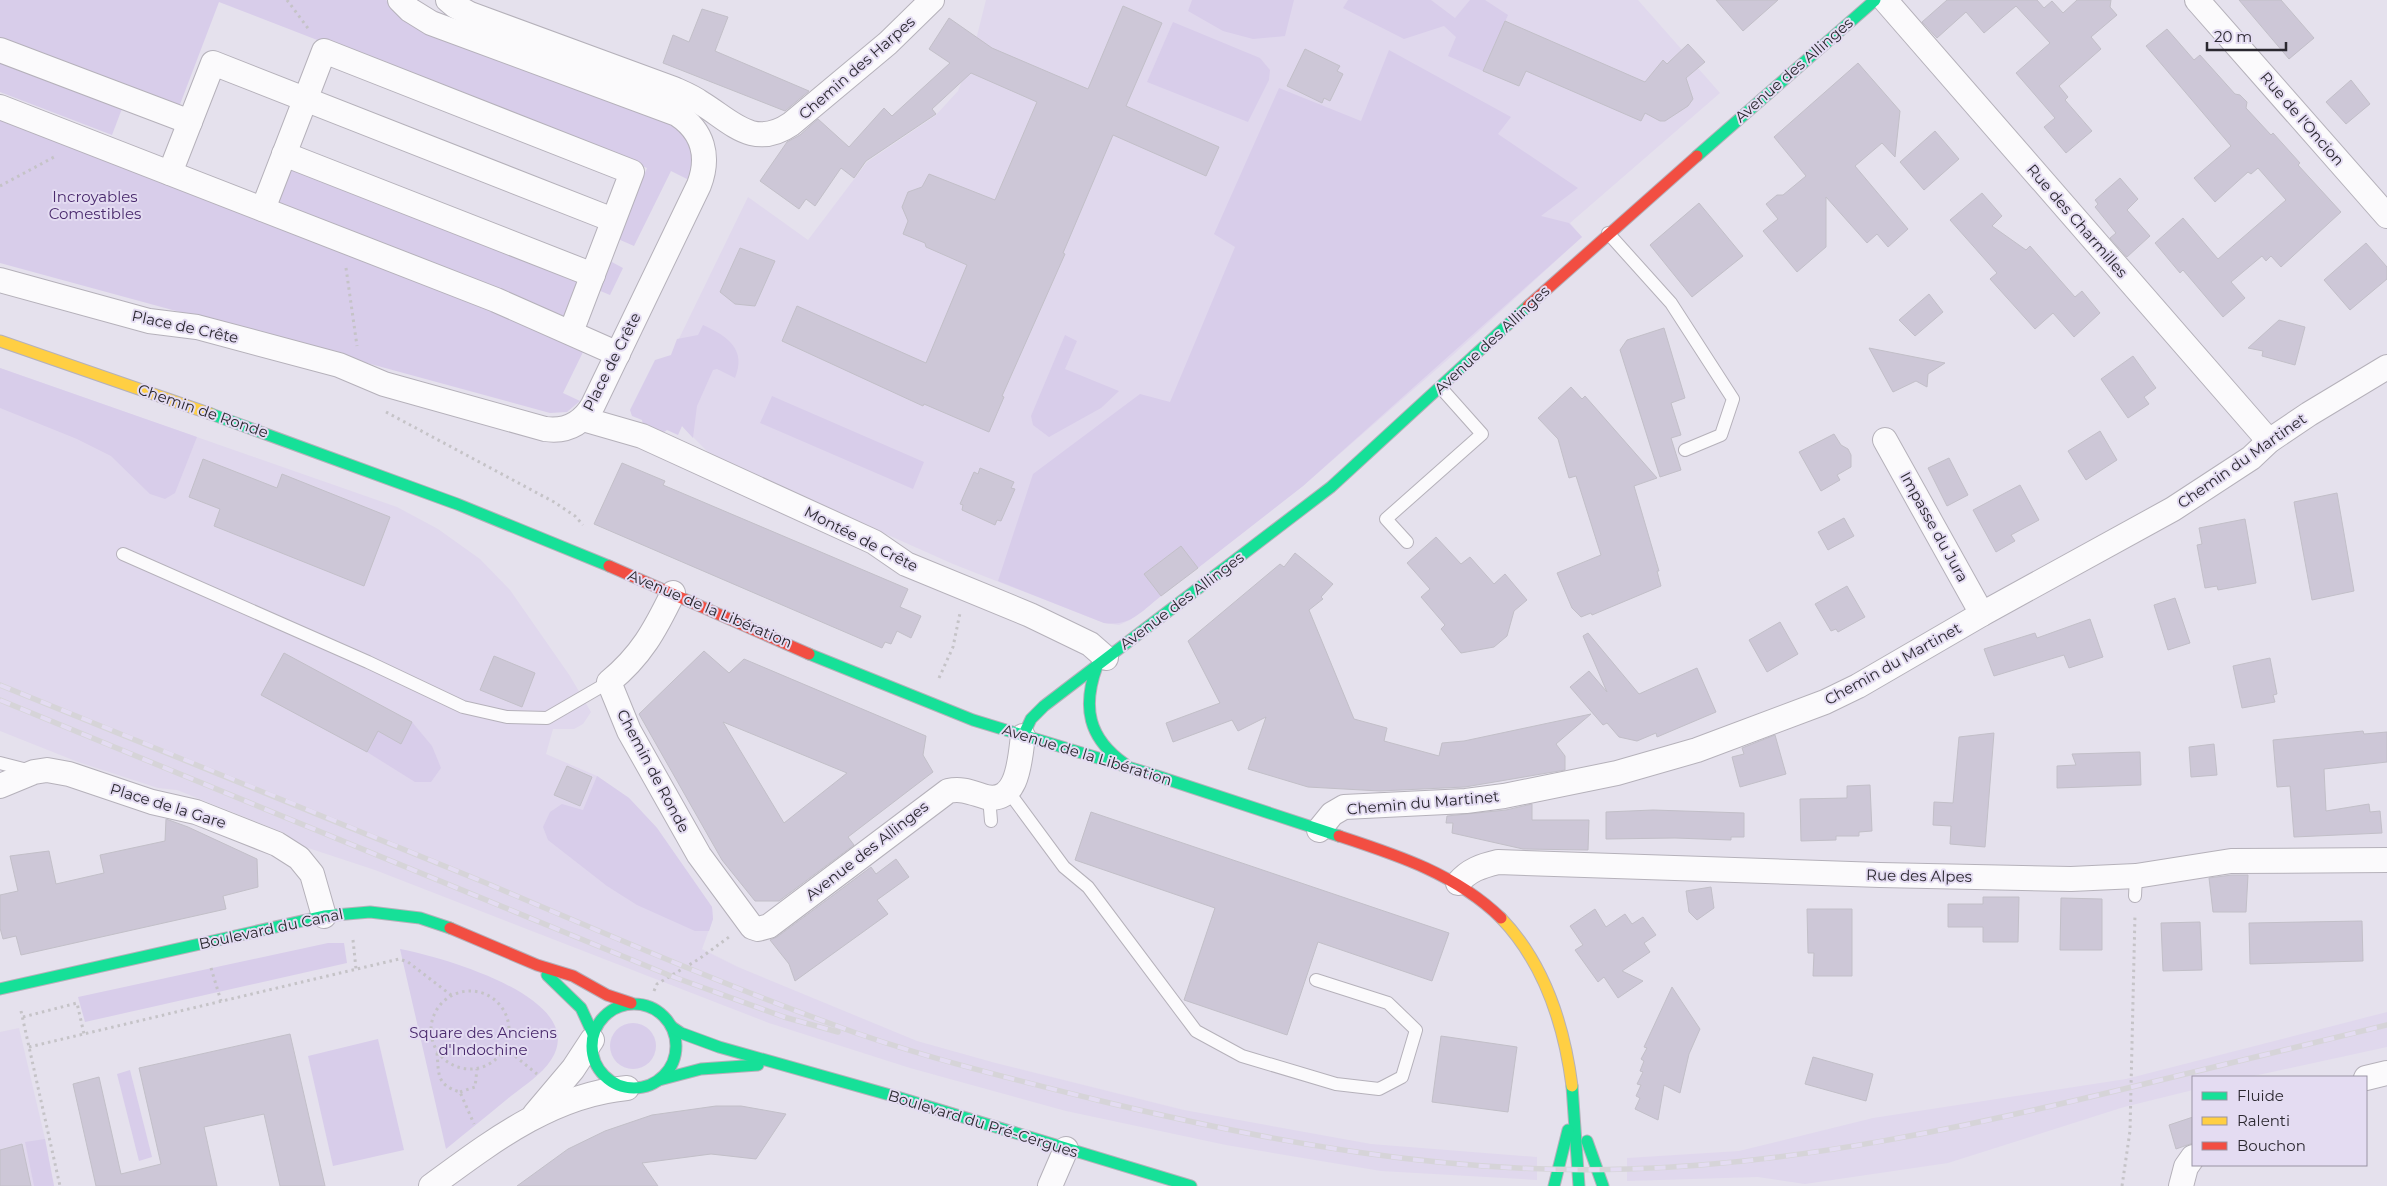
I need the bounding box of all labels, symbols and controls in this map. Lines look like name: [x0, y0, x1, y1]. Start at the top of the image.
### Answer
street label: Chemin des Harpes: [795, 12, 919, 123]
street label: Avenue des Allinges: [1731, 13, 1857, 126]
scale bar: [2207, 20, 2286, 52]
text: 20 m: [2214, 27, 2252, 46]
street label: Rue de l'Oncion: [2256, 68, 2348, 170]
street label: Rue des Charmilles: [2023, 160, 2132, 281]
park label: Incroyables Comestibles: [49, 187, 141, 223]
street label: Avenue des Allinges: [1430, 281, 1553, 398]
street label: Place de Crête: [130, 306, 240, 347]
street label: Place de Crête: [578, 309, 645, 414]
street label: Chemin de Ronde: [135, 379, 271, 442]
street label: Chemin du Martinet: [2174, 409, 2310, 512]
street label: Impasse du Jura: [1896, 468, 1973, 585]
street label: Montée de Crête: [801, 502, 921, 575]
street label: Avenue des Allinges: [1116, 548, 1248, 654]
street label: Avenue de la Libération: [625, 565, 795, 652]
street label: Chemin du Martinet: [1821, 618, 1964, 709]
street label: Chemin de Ronde: [613, 706, 694, 836]
street label: Avenue de la Libération: [1000, 720, 1174, 789]
street label: Place de la Gare: [108, 779, 228, 832]
street label: Chemin du Martinet: [1346, 786, 1500, 819]
street label: Avenue des Allinges: [801, 797, 932, 904]
street label: Rue des Alpes: [1866, 865, 1972, 886]
street label: Boulevard du Canal: [197, 904, 345, 953]
park label: Square des Anciens d'Indochine: [409, 1023, 557, 1059]
legend: [2192, 1076, 2367, 1166]
street label: Boulevard du Pré-Cergues: [886, 1086, 1080, 1162]
text: Fluide: [2237, 1086, 2284, 1105]
text: Ralenti: [2237, 1111, 2290, 1130]
text: Bouchon: [2237, 1136, 2306, 1155]

